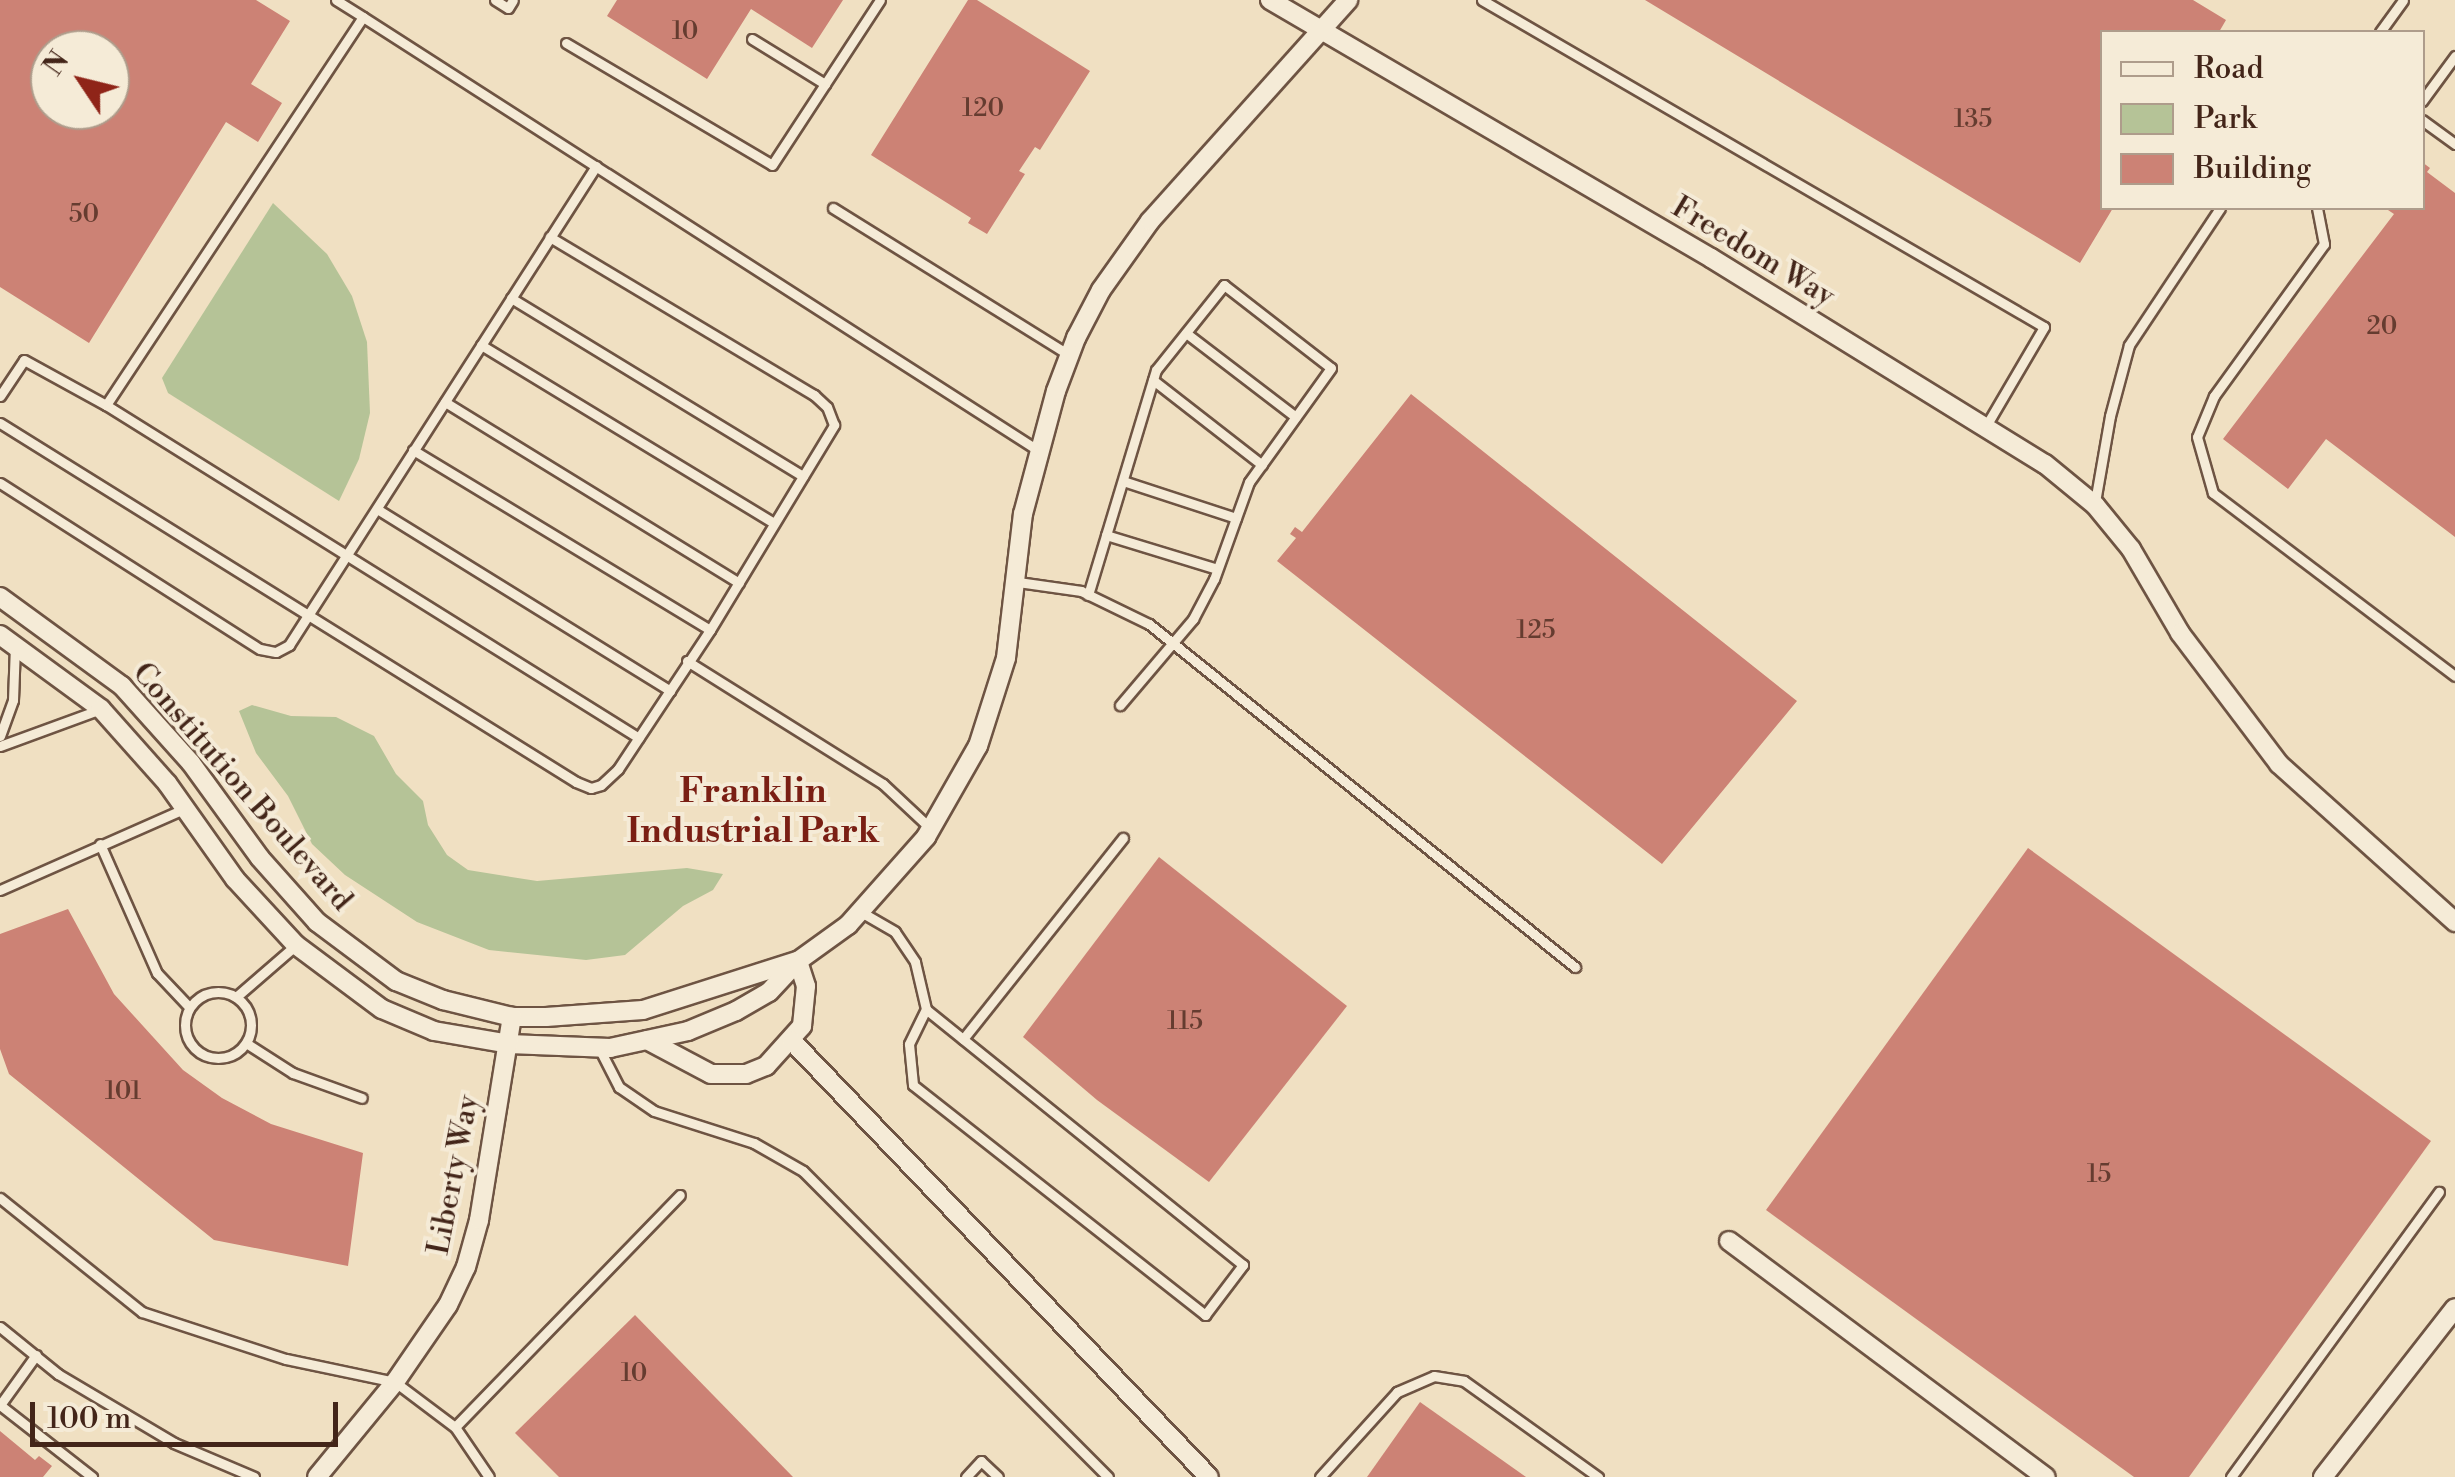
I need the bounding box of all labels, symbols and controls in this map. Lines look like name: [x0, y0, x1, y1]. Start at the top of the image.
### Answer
house number: 10: [672, 17, 698, 47]
north arrow: [30, 30, 130, 130]
legend: [2100, 30, 2425, 210]
text: N: [36, 45, 77, 83]
text: Road: [2194, 50, 2264, 88]
house number: 120: [962, 94, 1004, 124]
text: Park: [2194, 100, 2256, 138]
house number: 135: [1954, 105, 1992, 135]
text: Building: [2194, 150, 2311, 188]
street label: Freedom Way: [1665, 189, 1841, 315]
house number: 50: [69, 200, 99, 230]
house number: 20: [2367, 312, 2397, 342]
house number: 125: [1516, 616, 1556, 646]
street label: Constitution Boulevard: [125, 656, 359, 918]
district label: Franklin Industrial Park: [627, 771, 879, 853]
house number: 115: [1167, 1007, 1203, 1037]
house number: 101: [105, 1077, 141, 1107]
street label: Liberty Way: [421, 1092, 487, 1258]
house number: 15: [2087, 1160, 2111, 1190]
house number: 10: [621, 1359, 647, 1389]
scale bar: [35, 1382, 342, 1444]
text: 100 m: [47, 1400, 131, 1438]

